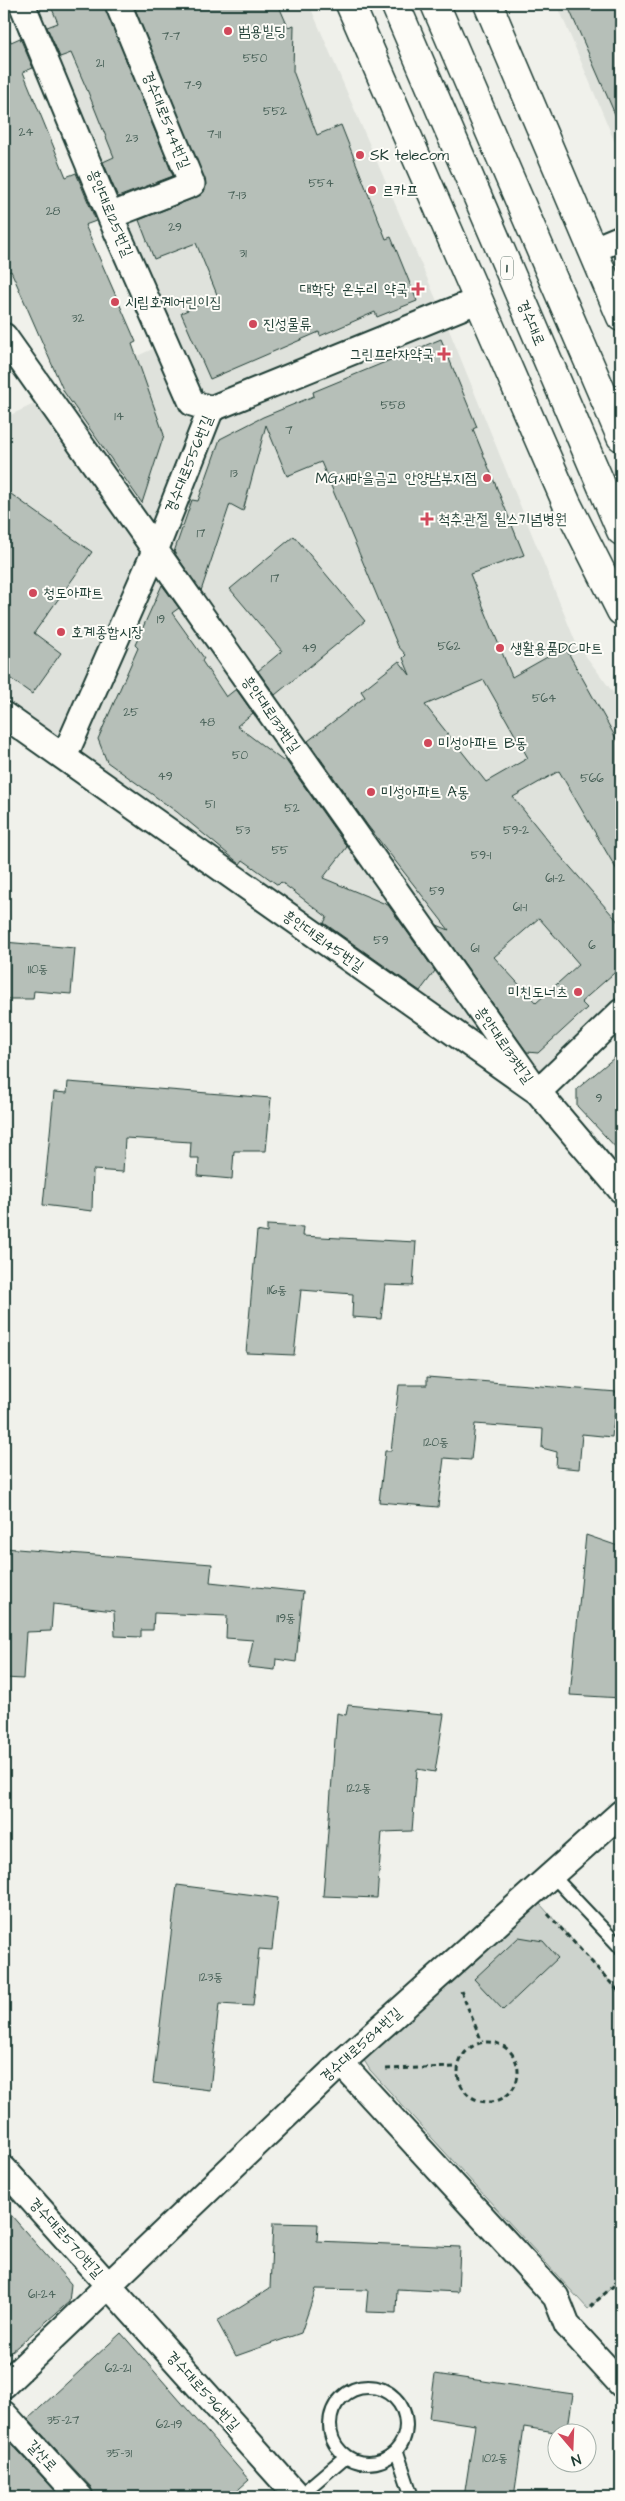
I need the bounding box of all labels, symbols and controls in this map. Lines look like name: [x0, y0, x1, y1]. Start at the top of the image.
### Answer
place label: 범용빌딩: [238, 21, 286, 42]
marker: 범용빌딩: [222, 25, 234, 37]
house number: 7-7: [162, 28, 181, 45]
house number: 550: [243, 50, 268, 67]
house number: 21: [96, 55, 105, 72]
street label: 경수대로544번길: [137, 68, 195, 172]
house number: 7-9: [184, 77, 202, 94]
house number: 552: [263, 103, 287, 120]
house number: 24: [18, 124, 34, 141]
house number: 7-11: [207, 126, 222, 143]
house number: 23: [126, 130, 138, 147]
place label: SK telecom: [370, 145, 449, 166]
marker: SK telecom: [354, 149, 366, 161]
street label: 흥안대로125번길: [82, 166, 138, 260]
house number: 554: [308, 175, 334, 192]
place label: 르카프: [382, 180, 418, 201]
marker: 르카프: [366, 184, 378, 196]
house number: 7-13: [228, 187, 246, 204]
house number: 28: [46, 203, 61, 220]
house number: 29: [168, 219, 182, 236]
house number: 31: [239, 245, 247, 262]
road number: 1: [501, 256, 513, 280]
place label: 대학당 온누리 약국: [299, 279, 408, 300]
marker: 대학당 온누리 약국: [412, 283, 424, 295]
place label: 시립호계어린이집: [125, 292, 222, 313]
marker: 시립호계어린이집: [109, 296, 121, 308]
street label: 경수대로: [512, 297, 550, 349]
house number: 32: [72, 310, 85, 327]
place label: 진성물류: [263, 314, 311, 335]
marker: 진성물류: [247, 318, 259, 330]
place label: 그린프라자약국: [350, 344, 434, 365]
marker: 그린프라자약국: [438, 348, 450, 360]
house number: 558: [381, 397, 406, 414]
house number: 14: [114, 408, 124, 425]
street label: 경수대로556번길: [160, 412, 218, 516]
house number: 7: [285, 422, 293, 439]
house number: 13: [230, 465, 238, 482]
place label: MG새마을금고 안양남부지점: [315, 468, 477, 489]
marker: MG새마을금고 안양남부지점: [481, 472, 493, 484]
place label: 척추.관절 윌스기념병원: [438, 509, 567, 530]
marker: 척추.관절 윌스기념병원: [420, 512, 434, 526]
house number: 17: [197, 525, 206, 542]
house number: 17: [271, 570, 280, 587]
place label: 청도아파트: [43, 583, 103, 604]
marker: 청도아파트: [27, 587, 39, 599]
house number: 19: [157, 611, 165, 628]
place label: 호계종합시장: [71, 622, 143, 643]
marker: 호계종합시장: [55, 626, 67, 638]
house number: 562: [438, 638, 461, 655]
place label: 생활용품DC마트: [510, 638, 603, 659]
house number: 49: [302, 640, 317, 657]
marker: 생활용품DC마트: [494, 642, 506, 654]
street label: 흥안대로133번길: [237, 671, 305, 757]
house number: 564: [532, 690, 556, 707]
house number: 25: [123, 704, 139, 721]
house number: 48: [199, 714, 215, 731]
place label: 미성아파트 B동: [438, 733, 527, 754]
marker: 미성아파트 B동: [422, 737, 434, 749]
house number: 50: [232, 747, 248, 764]
house number: 49: [158, 768, 173, 785]
house number: 566: [580, 770, 604, 787]
place label: 미성아파트 A동: [381, 782, 469, 803]
marker: 미성아파트 A동: [365, 786, 377, 798]
house number: 51: [205, 796, 215, 813]
house number: 52: [284, 800, 300, 817]
house number: 53: [236, 822, 250, 839]
house number: 59-2: [503, 822, 529, 839]
house number: 55: [272, 842, 289, 859]
house number: 59-1: [471, 847, 492, 864]
house number: 61-2: [545, 870, 565, 887]
house number: 59: [429, 883, 445, 900]
house number: 61-1: [513, 899, 528, 916]
street label: 흥안대로145번길: [278, 905, 368, 977]
house number: 59: [373, 932, 389, 949]
house number: 6: [588, 937, 596, 954]
house number: 61: [470, 940, 480, 957]
house number: 110동: [28, 961, 48, 978]
place label: 미친도너츠: [508, 982, 568, 1003]
marker: 미친도너츠: [572, 986, 584, 998]
street label: 흥안대로133번길: [470, 1002, 538, 1088]
house number: 9: [596, 1090, 603, 1107]
house number: 116동: [267, 1282, 287, 1299]
house number: 120동: [423, 1434, 449, 1451]
house number: 119동: [276, 1610, 296, 1627]
house number: 122동: [347, 1780, 371, 1797]
house number: 123동: [199, 1969, 223, 1986]
street label: 경수대로584번길: [316, 2003, 406, 2087]
street label: 경수대로570번길: [24, 2193, 108, 2283]
house number: 61-24: [28, 2286, 56, 2303]
street label: 경수대로596번길: [161, 2346, 245, 2436]
house number: 62-21: [105, 2360, 132, 2377]
house number: 35-27: [47, 2412, 80, 2429]
house number: 62-19: [156, 2416, 182, 2433]
north arrow: [548, 2424, 598, 2474]
street label: 갈산로: [22, 2436, 62, 2476]
house number: 35-31: [106, 2445, 132, 2462]
text: N: [568, 2448, 583, 2470]
house number: 102동: [482, 2450, 508, 2467]

